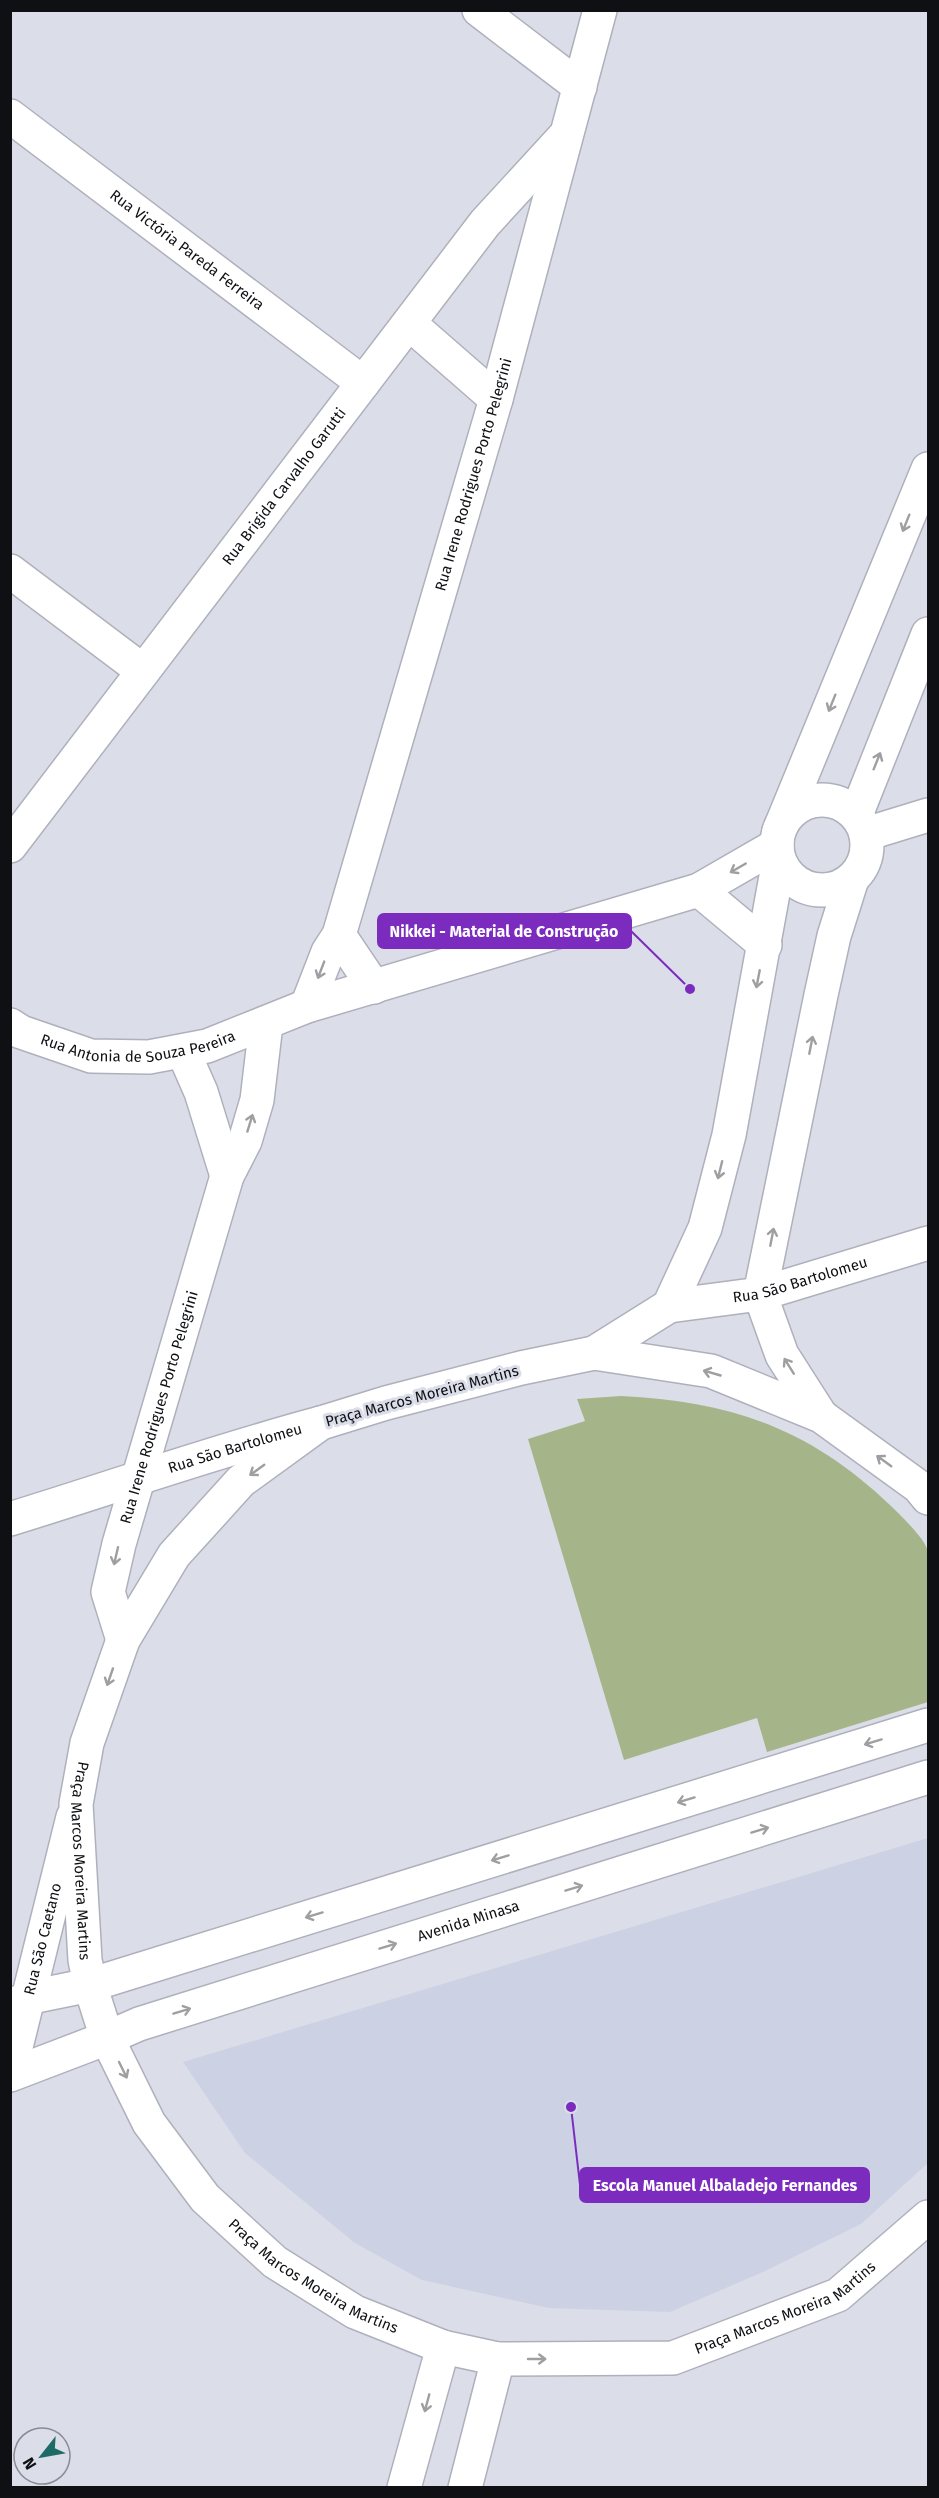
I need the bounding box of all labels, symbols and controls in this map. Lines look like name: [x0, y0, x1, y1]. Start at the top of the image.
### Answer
street label: Rua Victória Pareda Ferreira: [106, 186, 268, 314]
street label: Rua Irene Rodrigues Porto Pelegrini: [431, 356, 516, 593]
street label: Rua Brigida Carvalho Garutti: [218, 404, 350, 569]
one-way arrow: [900, 513, 911, 531]
one-way arrow: [826, 693, 837, 712]
one-way arrow: [873, 752, 884, 771]
one-way arrow: [730, 862, 747, 874]
callout: Nikkei - Material de Construção: [378, 914, 631, 948]
text: Nikkei - Material de Construção: [390, 922, 618, 942]
one-way arrow: [315, 960, 326, 979]
one-way arrow: [752, 969, 763, 989]
street label: Rua Antonia de Souza Pereira: [38, 1027, 238, 1066]
one-way arrow: [805, 1036, 817, 1055]
one-way arrow: [245, 1113, 256, 1132]
one-way arrow: [713, 1161, 725, 1180]
one-way arrow: [767, 1227, 778, 1247]
street label: Rua São Bartolomeu: [732, 1253, 870, 1306]
street label: Rua Irene Rodrigues Porto Pelegrini: [116, 1289, 202, 1526]
one-way arrow: [783, 1358, 796, 1375]
street label: Praça Marcos Moreira Martins: [323, 1361, 521, 1431]
one-way arrow: [703, 1367, 722, 1378]
street label: Rua São Bartolomeu: [166, 1420, 304, 1477]
one-way arrow: [876, 1455, 892, 1467]
one-way arrow: [249, 1464, 265, 1476]
one-way arrow: [110, 1546, 122, 1565]
one-way arrow: [103, 1667, 114, 1686]
one-way arrow: [864, 1737, 883, 1748]
street label: Praça Marcos Moreira Martins: [67, 1760, 94, 1961]
one-way arrow: [677, 1795, 696, 1806]
one-way arrow: [750, 1824, 769, 1835]
one-way arrow: [491, 1853, 510, 1864]
street label: Rua São Caetano: [20, 1881, 65, 1997]
one-way arrow: [564, 1882, 583, 1893]
street label: Avenida Minasa: [415, 1896, 522, 1945]
one-way arrow: [305, 1910, 324, 1921]
one-way arrow: [378, 1940, 397, 1951]
one-way arrow: [172, 2005, 191, 2016]
one-way arrow: [118, 2061, 129, 2079]
callout: Escola Manuel Albaladejo Fernandes: [580, 2168, 869, 2202]
text: Escola Manuel Albaladejo Fernandes: [593, 2176, 858, 2195]
street label: Praça Marcos Moreira Martins: [225, 2215, 401, 2337]
street label: Praça Marcos Moreira Martins: [692, 2258, 879, 2358]
one-way arrow: [526, 2353, 546, 2365]
one-way arrow: [421, 2393, 433, 2412]
north arrow: [12, 2426, 72, 2486]
text: N: [19, 2454, 40, 2473]

